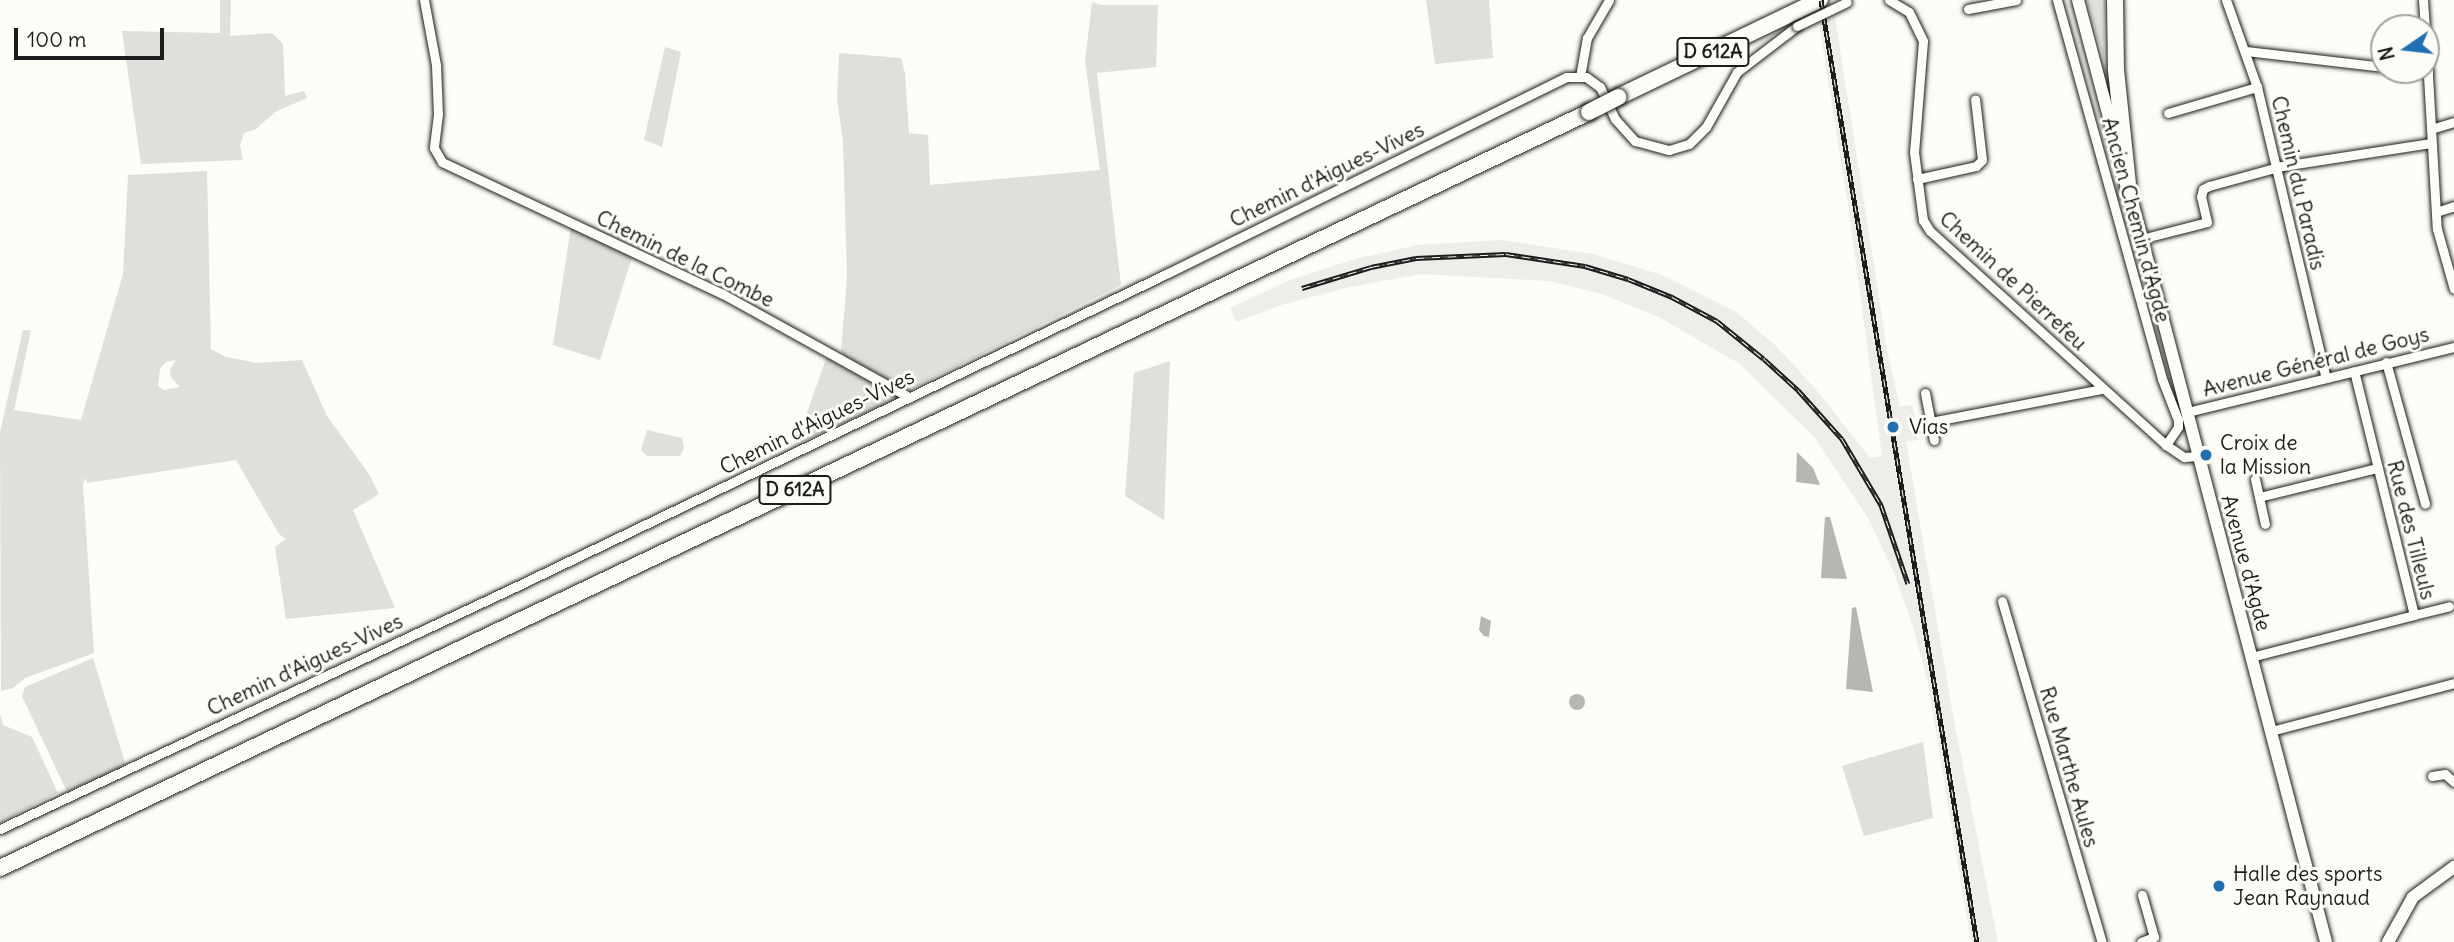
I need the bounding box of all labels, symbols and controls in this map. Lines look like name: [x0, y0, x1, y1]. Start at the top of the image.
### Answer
scale bar: [18, 14, 168, 58]
north arrow: [2370, 14, 2440, 84]
text: 100 m: [27, 26, 86, 53]
road number: D 612A: [1676, 36, 1750, 68]
text: N: [2373, 44, 2400, 63]
street label: Chemin du Paradis: [2266, 93, 2330, 273]
street label: Ancien Chemin d'Agde: [2096, 115, 2176, 325]
street label: Chemin d'Aigues-Vives: [1226, 117, 1428, 233]
street label: Chemin de la Combe: [592, 205, 778, 313]
street label: Chemin de Pierrefeu: [1934, 206, 2092, 356]
street label: Avenue Général de Goys: [2200, 322, 2432, 402]
street label: Chemin d'Aigues-Vives: [716, 364, 918, 480]
place label: Vias: [1909, 414, 1948, 440]
marker: Vias: [1883, 417, 1903, 437]
place label: Croix de la Mission: [2220, 430, 2311, 480]
marker: Croix de la Mission: [2198, 447, 2214, 463]
street label: Rue des Tilleuls: [2382, 458, 2440, 602]
road number: D 612A: [758, 475, 832, 505]
street label: Avenue d'Agde: [2216, 492, 2276, 634]
street label: Chemin d'Aigues-Vives: [203, 609, 407, 721]
street label: Rue Marthe Aules: [2034, 684, 2104, 850]
place label: Halle des sports Jean Raynaud: [2233, 861, 2382, 911]
marker: Halle des sports Jean Raynaud: [2211, 878, 2227, 894]

